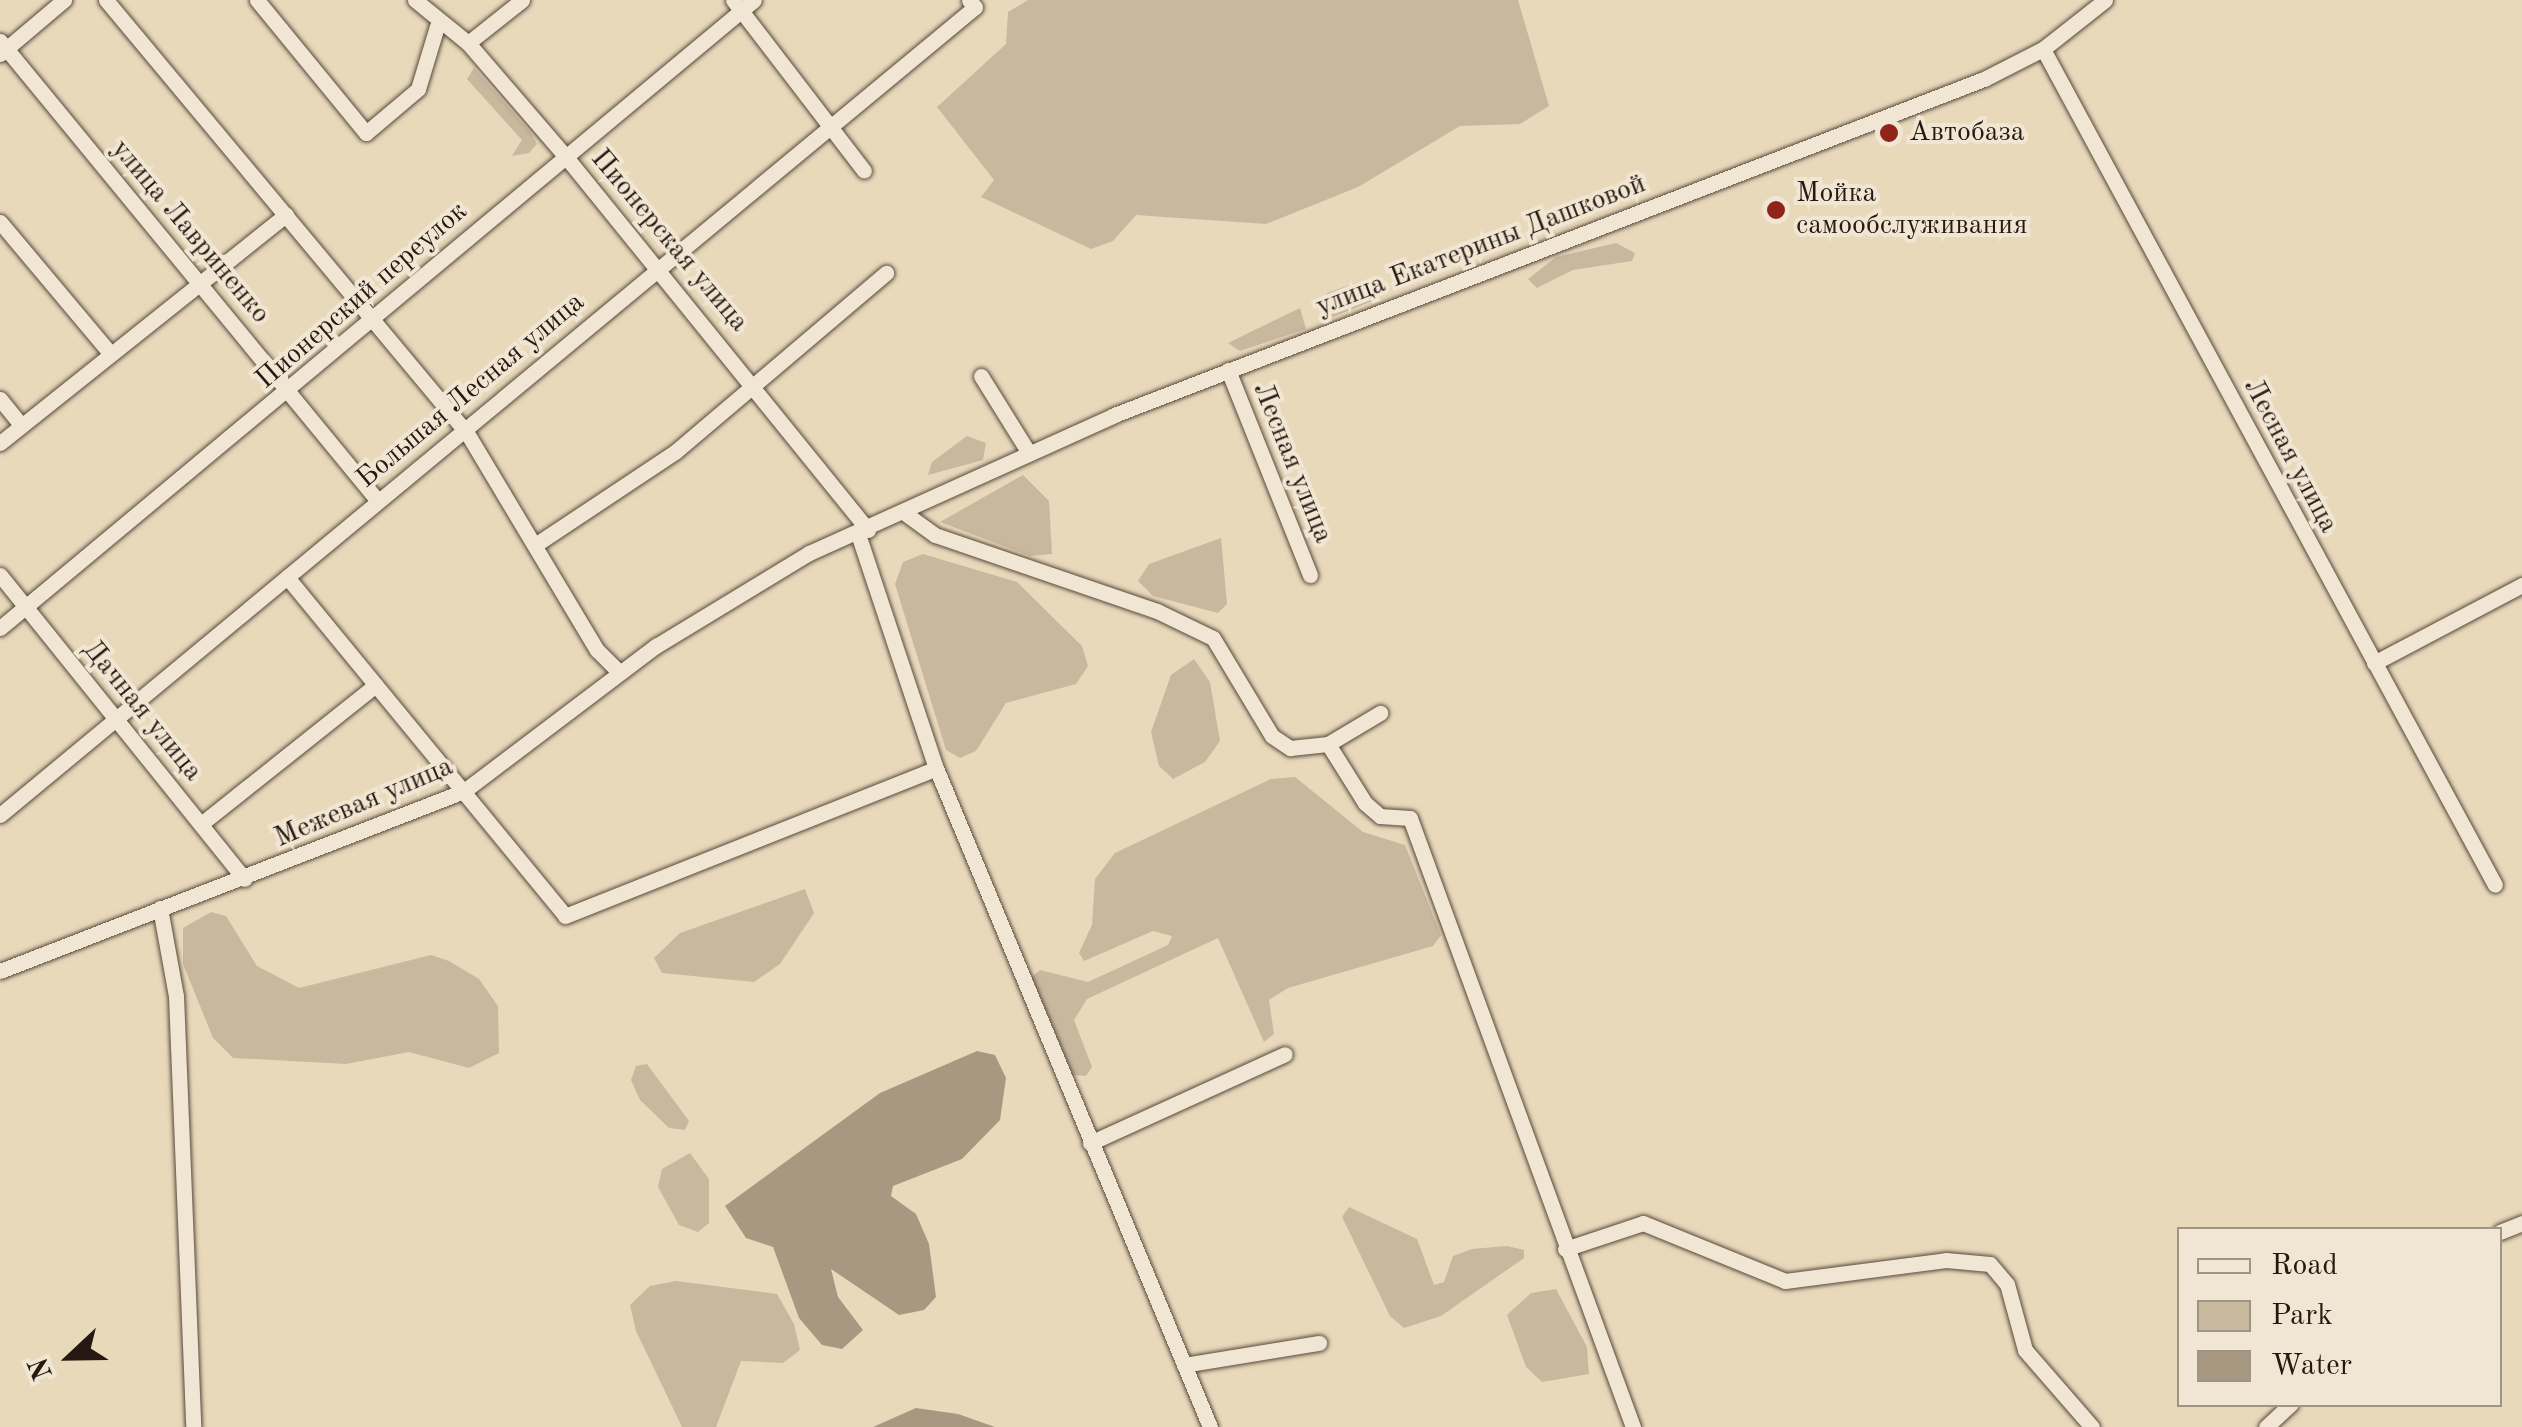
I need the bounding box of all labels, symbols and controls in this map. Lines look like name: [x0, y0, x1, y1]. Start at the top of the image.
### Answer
place label: Автобаза: [1909, 116, 2025, 150]
marker: Автобаза: [1878, 122, 1900, 144]
street label: улица Лавриненко: [103, 133, 277, 331]
street label: Пионерская улица: [583, 143, 755, 339]
street label: улица Екатерины Дашковой: [1311, 168, 1651, 324]
place label: Мойка самообслуживания: [1796, 177, 2028, 243]
street label: Пионерский переулок: [250, 195, 474, 397]
marker: Мойка самообслуживания: [1765, 199, 1787, 221]
street label: Большая Лесная улица: [350, 286, 592, 496]
street label: Лесная улица: [2235, 373, 2345, 539]
street label: Лесная улица: [1245, 378, 1339, 548]
street label: Дачная улица: [75, 634, 209, 788]
street label: Межевая улица: [270, 750, 458, 856]
legend: [2177, 1227, 2502, 1407]
text: Road: [2271, 1251, 2338, 1281]
text: Park: [2271, 1301, 2333, 1331]
north arrow: [20, 1307, 120, 1407]
text: Water: [2271, 1351, 2352, 1381]
text: N: [25, 1353, 59, 1383]

